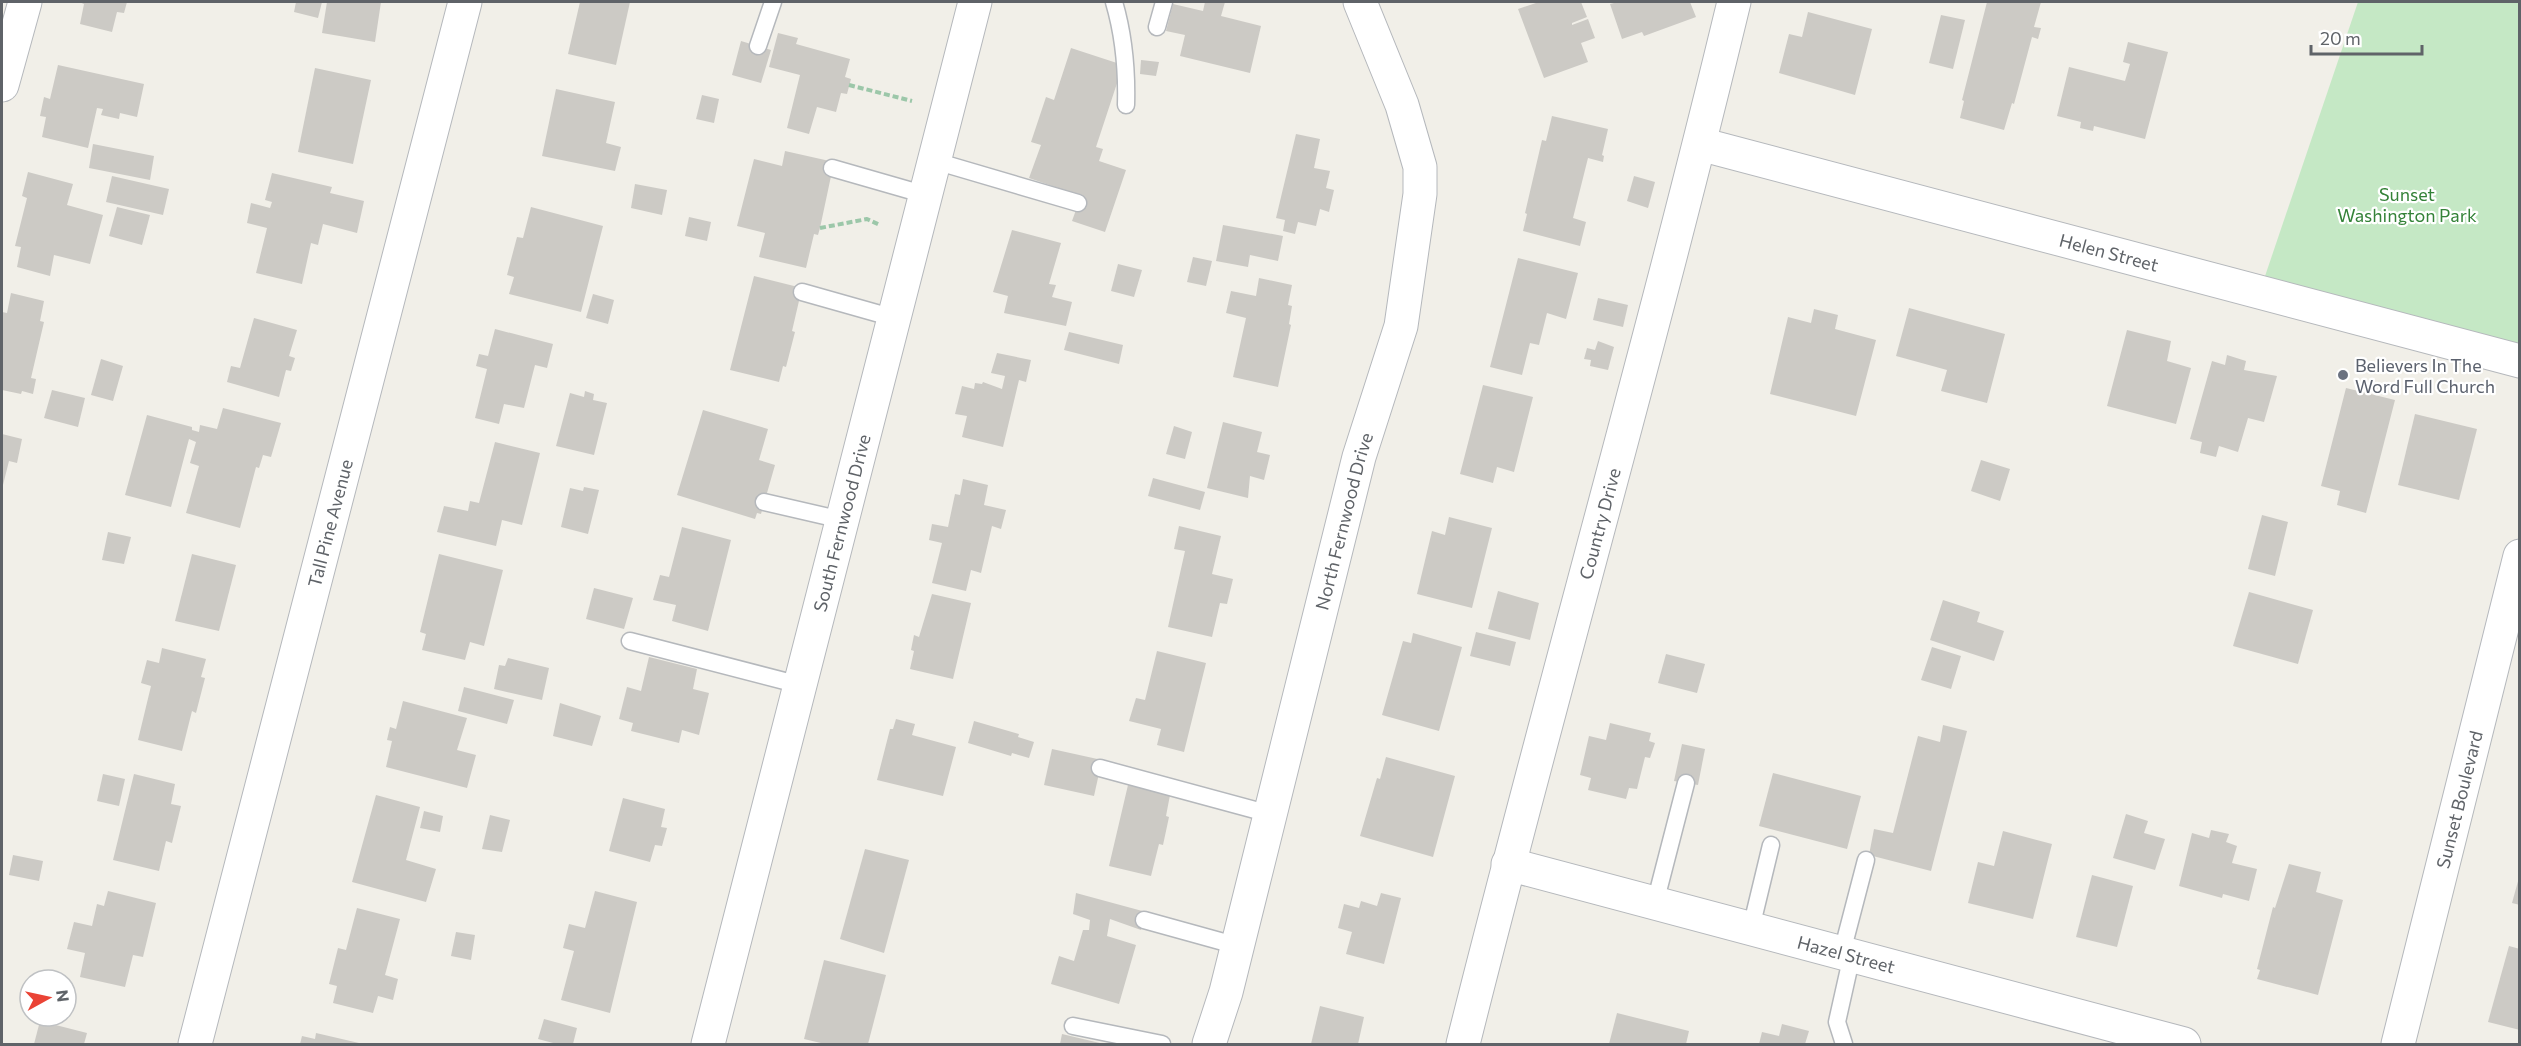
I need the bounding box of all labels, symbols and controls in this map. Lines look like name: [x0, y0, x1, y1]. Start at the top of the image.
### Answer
scale bar: [2311, 18, 2422, 56]
text: 20 m: [2320, 27, 2361, 49]
park label: Sunset Washington Park: [2337, 183, 2477, 226]
street label: Helen Street: [2057, 229, 2161, 276]
place label: Believers In The Word Full Church: [2355, 354, 2495, 397]
marker: Believers In The Word Full Church: [2336, 368, 2350, 382]
street label: North Fernwood Drive: [1310, 430, 1377, 612]
street label: South Fernwood Drive: [808, 432, 875, 614]
street label: Tall Pine Avenue: [303, 457, 357, 590]
street label: Country Drive: [1574, 466, 1625, 582]
street label: Sunset Boulevard: [2431, 728, 2487, 871]
street label: Hazel Street: [1795, 931, 1898, 978]
north arrow: [18, 968, 78, 1028]
text: N: [53, 989, 74, 1003]

